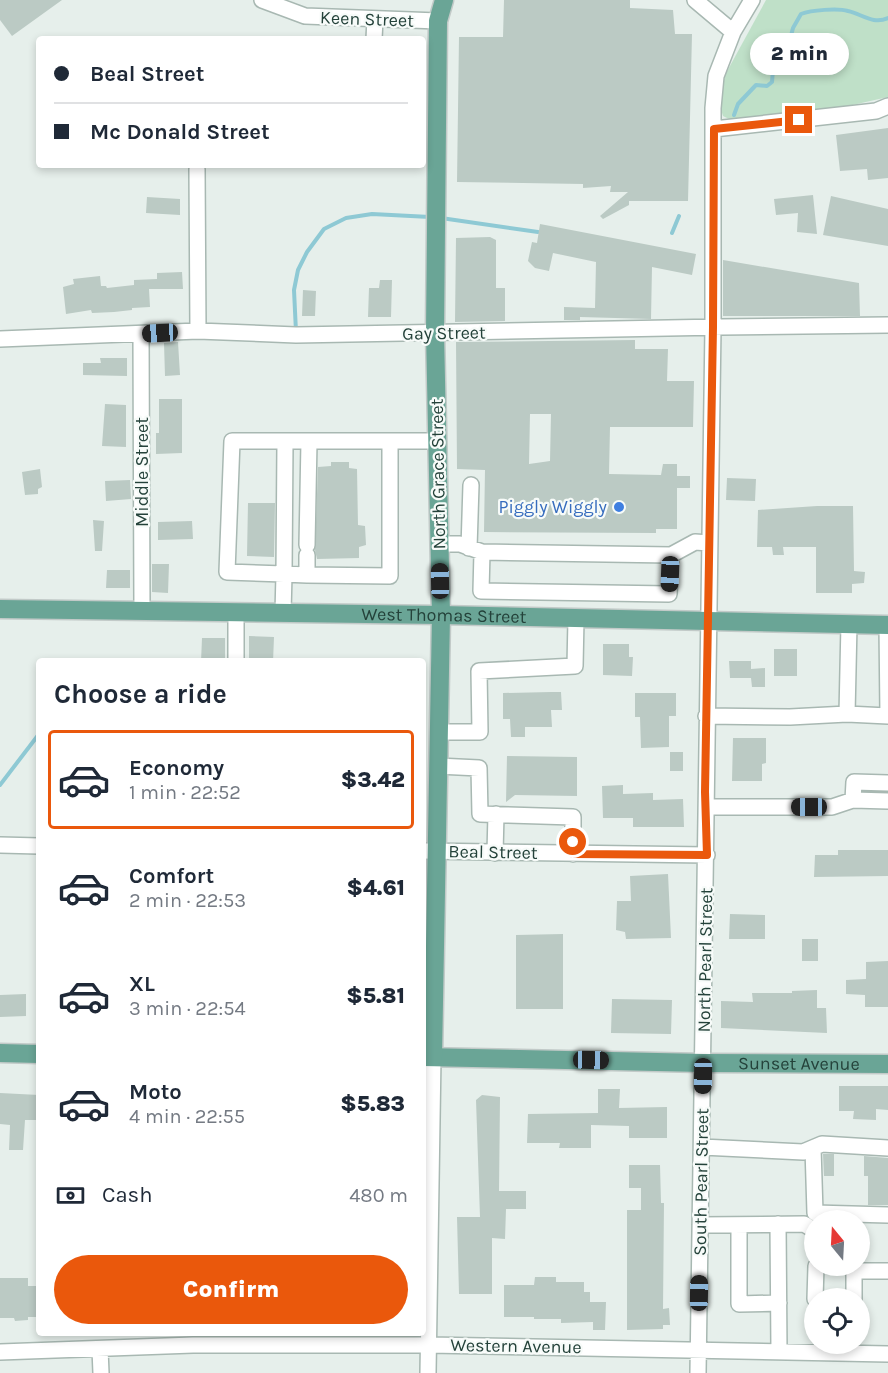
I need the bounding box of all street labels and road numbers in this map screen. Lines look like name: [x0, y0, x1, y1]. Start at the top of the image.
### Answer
street label: Keen Street: [320, 6, 415, 32]
street label: Gay Street: [402, 321, 486, 345]
street label: North Grace Street: [426, 398, 450, 550]
street label: Middle Street: [131, 417, 153, 527]
street label: West Thomas Street: [361, 603, 527, 628]
street label: Beal Street: [448, 840, 538, 864]
street label: North Pearl Street: [693, 887, 717, 1033]
street label: Sunset Avenue: [738, 1052, 860, 1075]
street label: South Pearl Street: [689, 1108, 713, 1256]
street label: Western Avenue: [450, 1334, 582, 1358]

